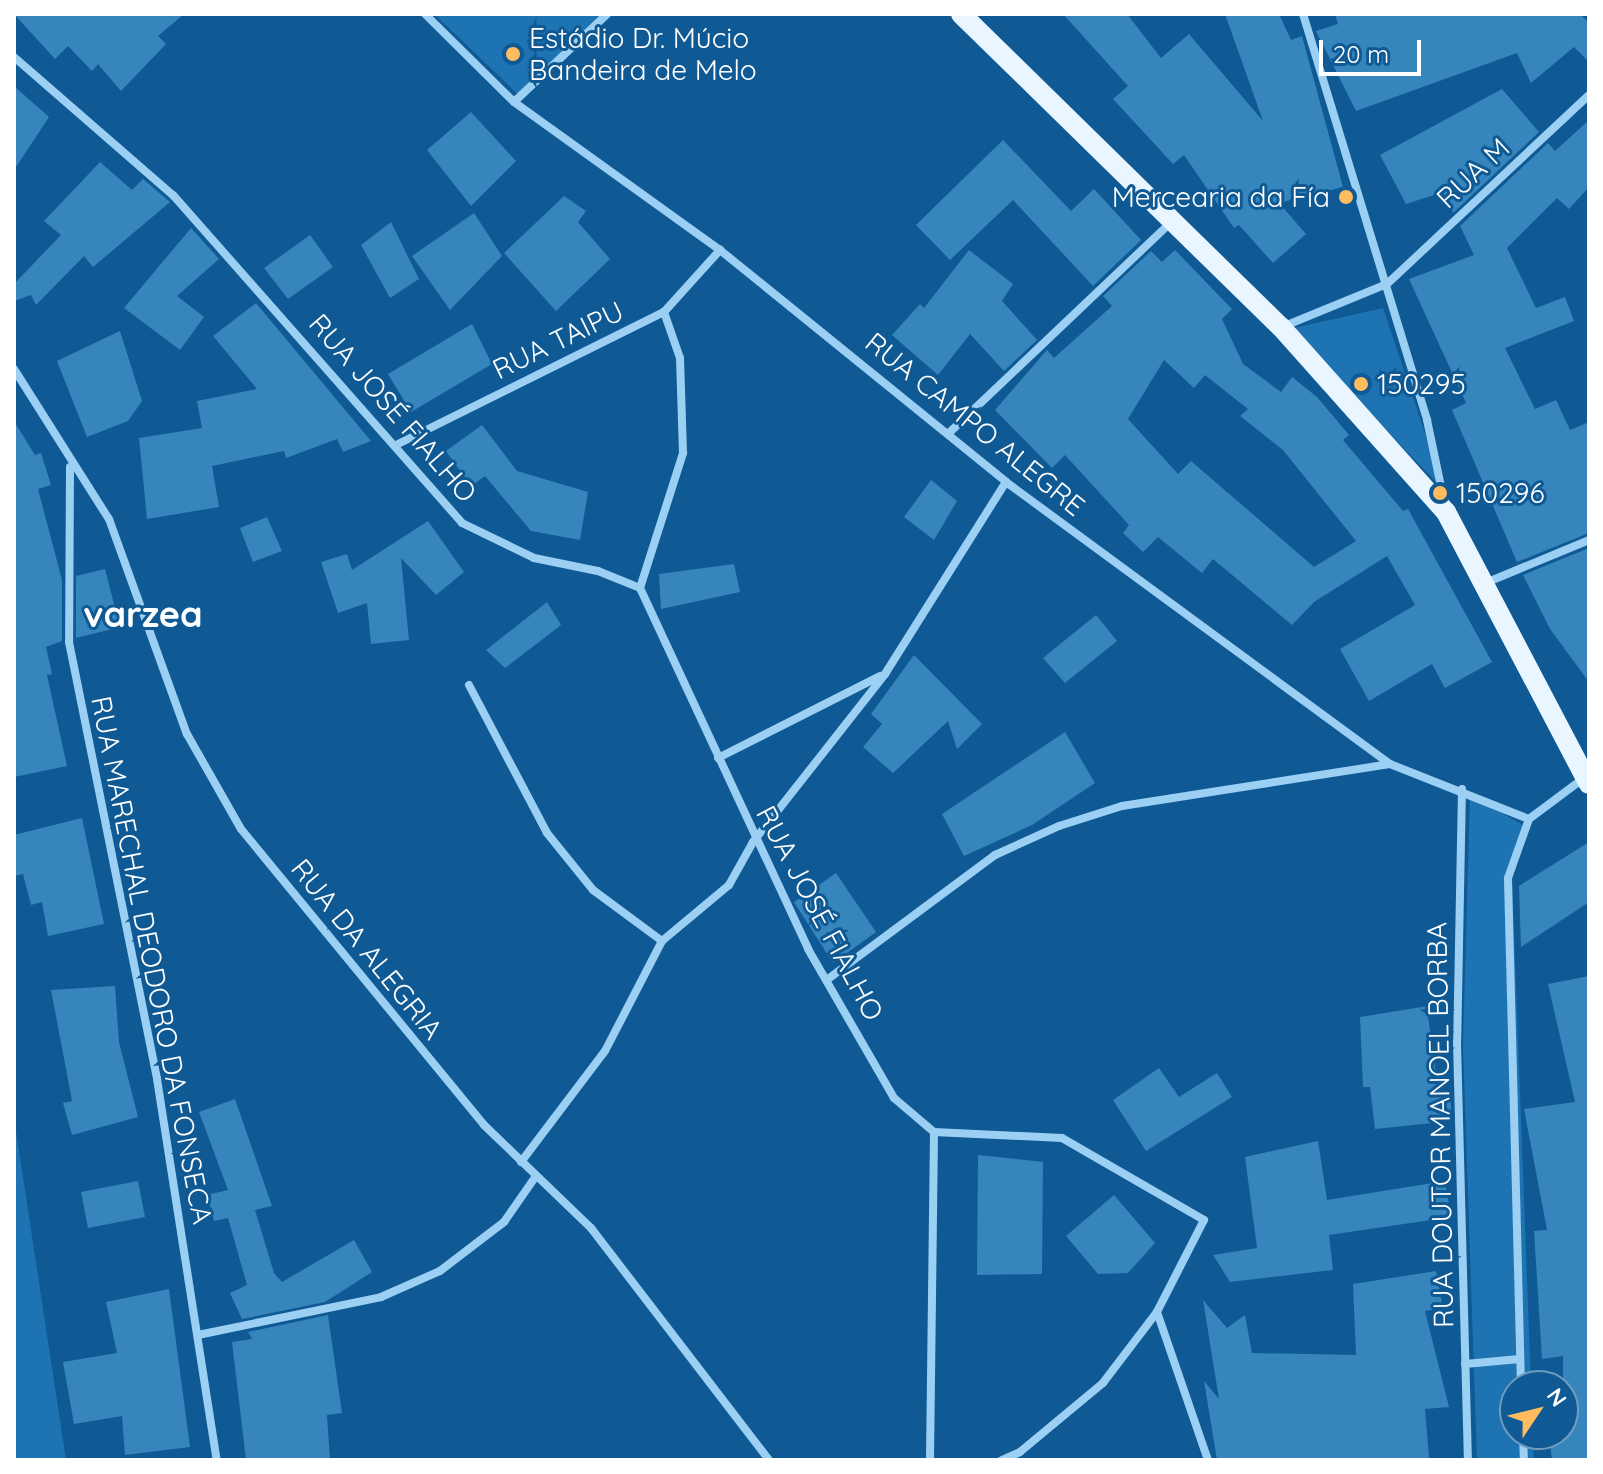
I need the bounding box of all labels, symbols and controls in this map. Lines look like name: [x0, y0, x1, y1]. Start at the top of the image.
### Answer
place label: Estádio Dr. Múcio Bandeira de Melo: [529, 21, 757, 87]
scale bar: [1323, 24, 1425, 74]
text: 20 m: [1333, 39, 1389, 69]
marker: Estádio Dr. Múcio Bandeira de Melo: [504, 45, 522, 63]
street label: RUA M: [1430, 131, 1516, 215]
place label: Mercearia da Fía: [1112, 180, 1330, 214]
marker: Mercearia da Fía: [1337, 188, 1355, 206]
street label: RUA TAIPU: [487, 294, 629, 386]
street label: RUA JOSÉ FIALHO: [302, 307, 484, 509]
street label: RUA CAMPO ALEGRE: [859, 325, 1091, 523]
place label: 150295: [1377, 367, 1466, 401]
marker: 150295: [1352, 375, 1370, 393]
place label: 150296: [1456, 476, 1544, 510]
marker: 150296: [1431, 484, 1449, 502]
district label: varzea: [83, 592, 203, 636]
street label: RUA MARECHAL DEODORO DA FONSECA: [84, 693, 220, 1227]
street label: RUA JOSÉ FIALHO: [749, 800, 891, 1026]
street label: RUA DA ALEGRIA: [284, 852, 450, 1046]
street label: RUA DOUTOR MANOEL BORBA: [1420, 922, 1460, 1328]
north arrow: [1499, 1370, 1579, 1450]
text: N: [1541, 1383, 1573, 1412]

